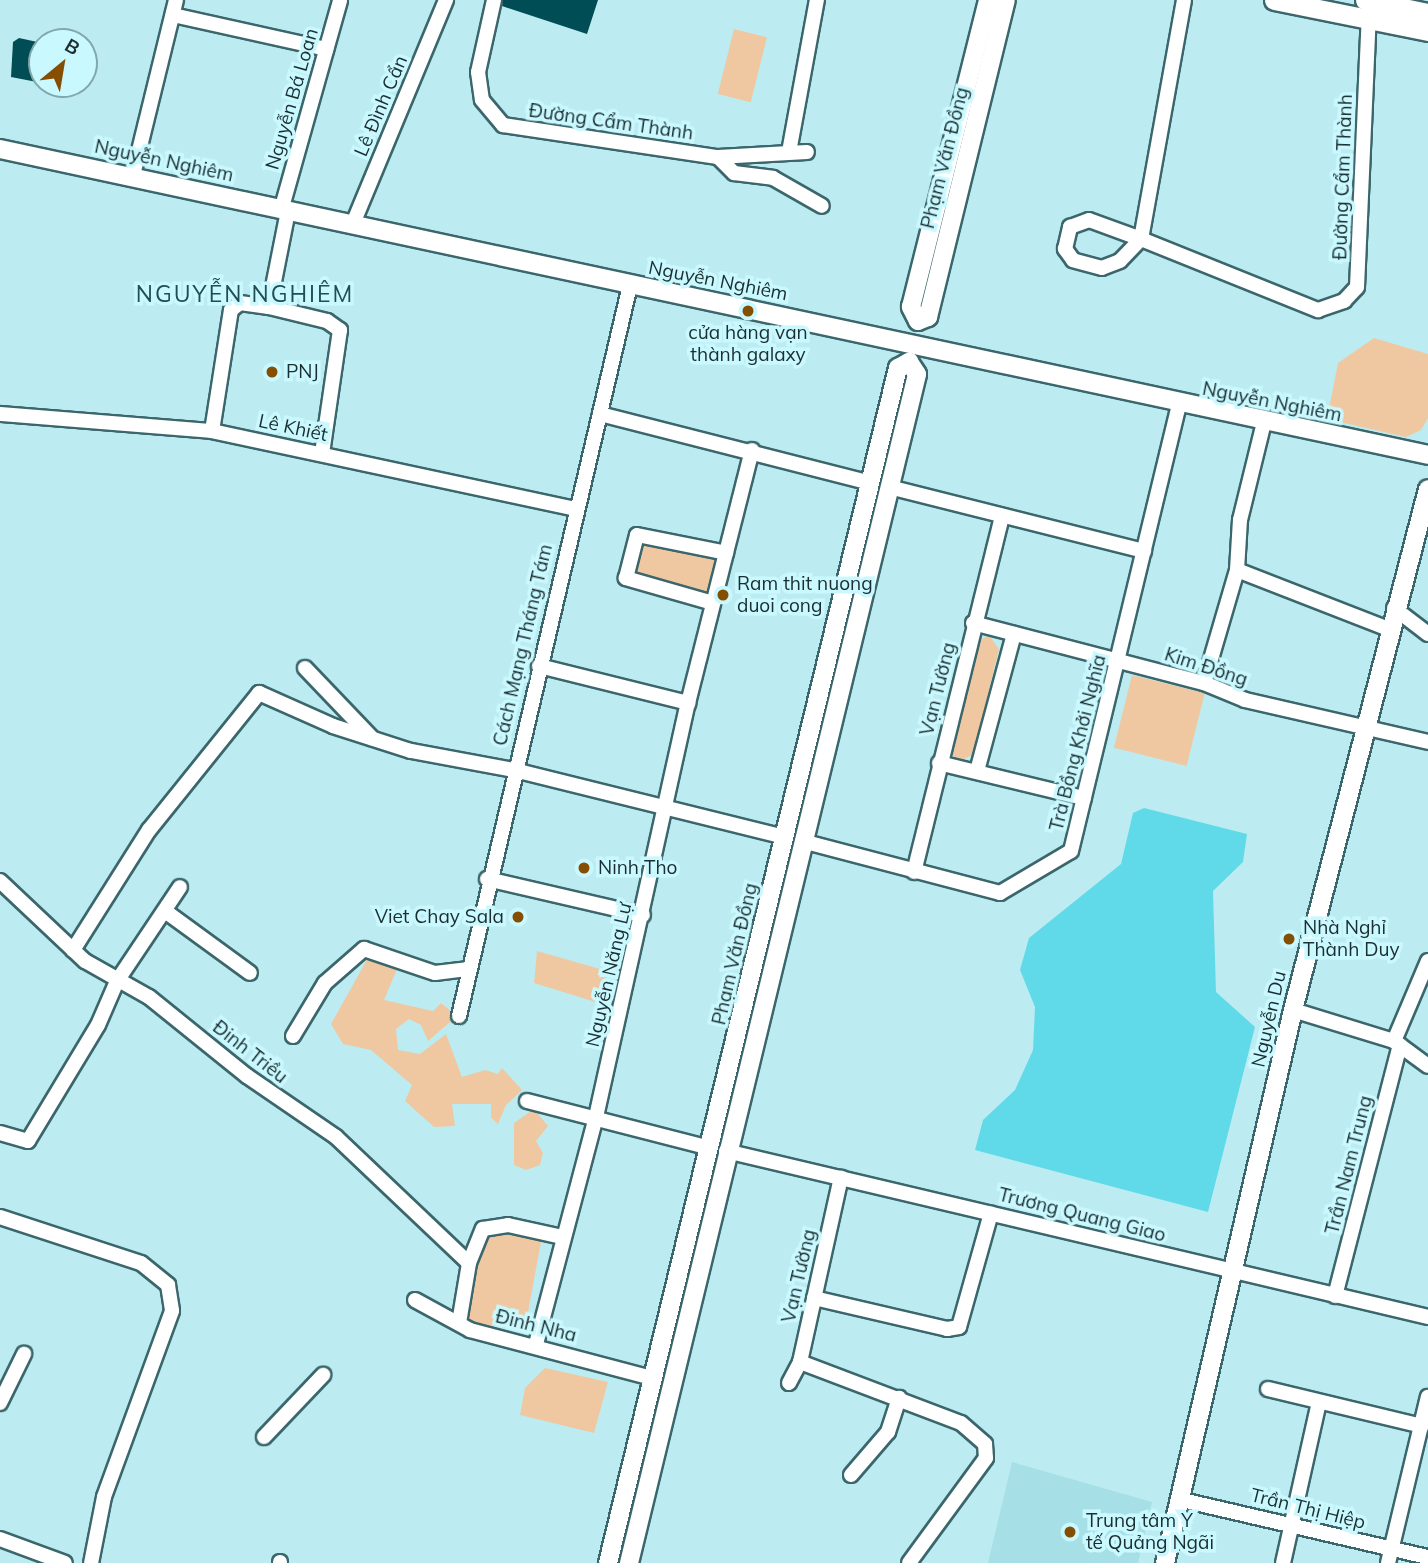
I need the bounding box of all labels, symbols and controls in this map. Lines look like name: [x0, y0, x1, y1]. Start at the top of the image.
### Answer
street label: Nguyễn Bá Loan: [261, 26, 323, 172]
north arrow: [28, 28, 98, 98]
text: B: [61, 33, 84, 60]
street label: Lê Đình Cẩn: [350, 52, 412, 160]
street label: Phạm Văn Đồng: [916, 85, 974, 231]
street label: Đường Cẩm Thành: [1329, 94, 1357, 260]
street label: Đường Cẩm Thành: [527, 99, 695, 145]
street label: Nguyễn Nghiêm: [93, 135, 235, 187]
street label: Nguyễn Nghiêm: [646, 256, 790, 306]
district label: NGUYỄN NGHIÊM: [137, 280, 353, 308]
marker: cửa hàng vạn thành galaxy: [740, 303, 756, 319]
place label: cửa hàng vạn thành galaxy: [688, 322, 808, 366]
place label: PNJ: [286, 361, 319, 383]
marker: PNJ: [264, 364, 280, 380]
street label: Nguyễn Nghiêm: [1200, 377, 1344, 427]
street label: Lê Khiết: [256, 410, 330, 446]
street label: Cách Mạng Tháng Tám: [489, 542, 557, 748]
place label: Ram thit nuong duoi cong: [737, 573, 873, 617]
marker: Ram thit nuong duoi cong: [715, 587, 731, 603]
street label: Vạn Tường: [915, 640, 961, 738]
street label: Kim Đồng: [1162, 643, 1250, 691]
street label: Trà Bồng Khởi Nghĩa: [1045, 653, 1111, 833]
place label: Ninh Tho: [598, 857, 677, 879]
marker: Ninh Tho: [576, 860, 592, 876]
street label: Phạm Văn Đồng: [708, 881, 762, 1027]
street label: Nguyễn Năng Lự: [581, 901, 637, 1049]
place label: Viet Chay Sala: [375, 906, 504, 928]
marker: Viet Chay Sala: [510, 909, 526, 925]
place label: Nhà Nghỉ Thành Duy: [1303, 917, 1399, 961]
marker: Nhà Nghỉ Thành Duy: [1281, 931, 1297, 947]
street label: Nguyễn Du: [1247, 969, 1291, 1069]
street label: Đinh Triều: [208, 1016, 292, 1088]
street label: Trần Nam Trung: [1321, 1093, 1377, 1237]
street label: Trương Quang Giao: [996, 1183, 1168, 1247]
street label: Vạn Tường: [777, 1227, 821, 1325]
street label: Đinh Nha: [493, 1305, 579, 1347]
street label: Trần Thị Hiệp: [1248, 1484, 1368, 1534]
place label: Trung tâm Y tế Quảng Ngãi: [1086, 1510, 1214, 1554]
marker: Trung tâm Y tế Quảng Ngãi: [1060, 1522, 1080, 1542]

